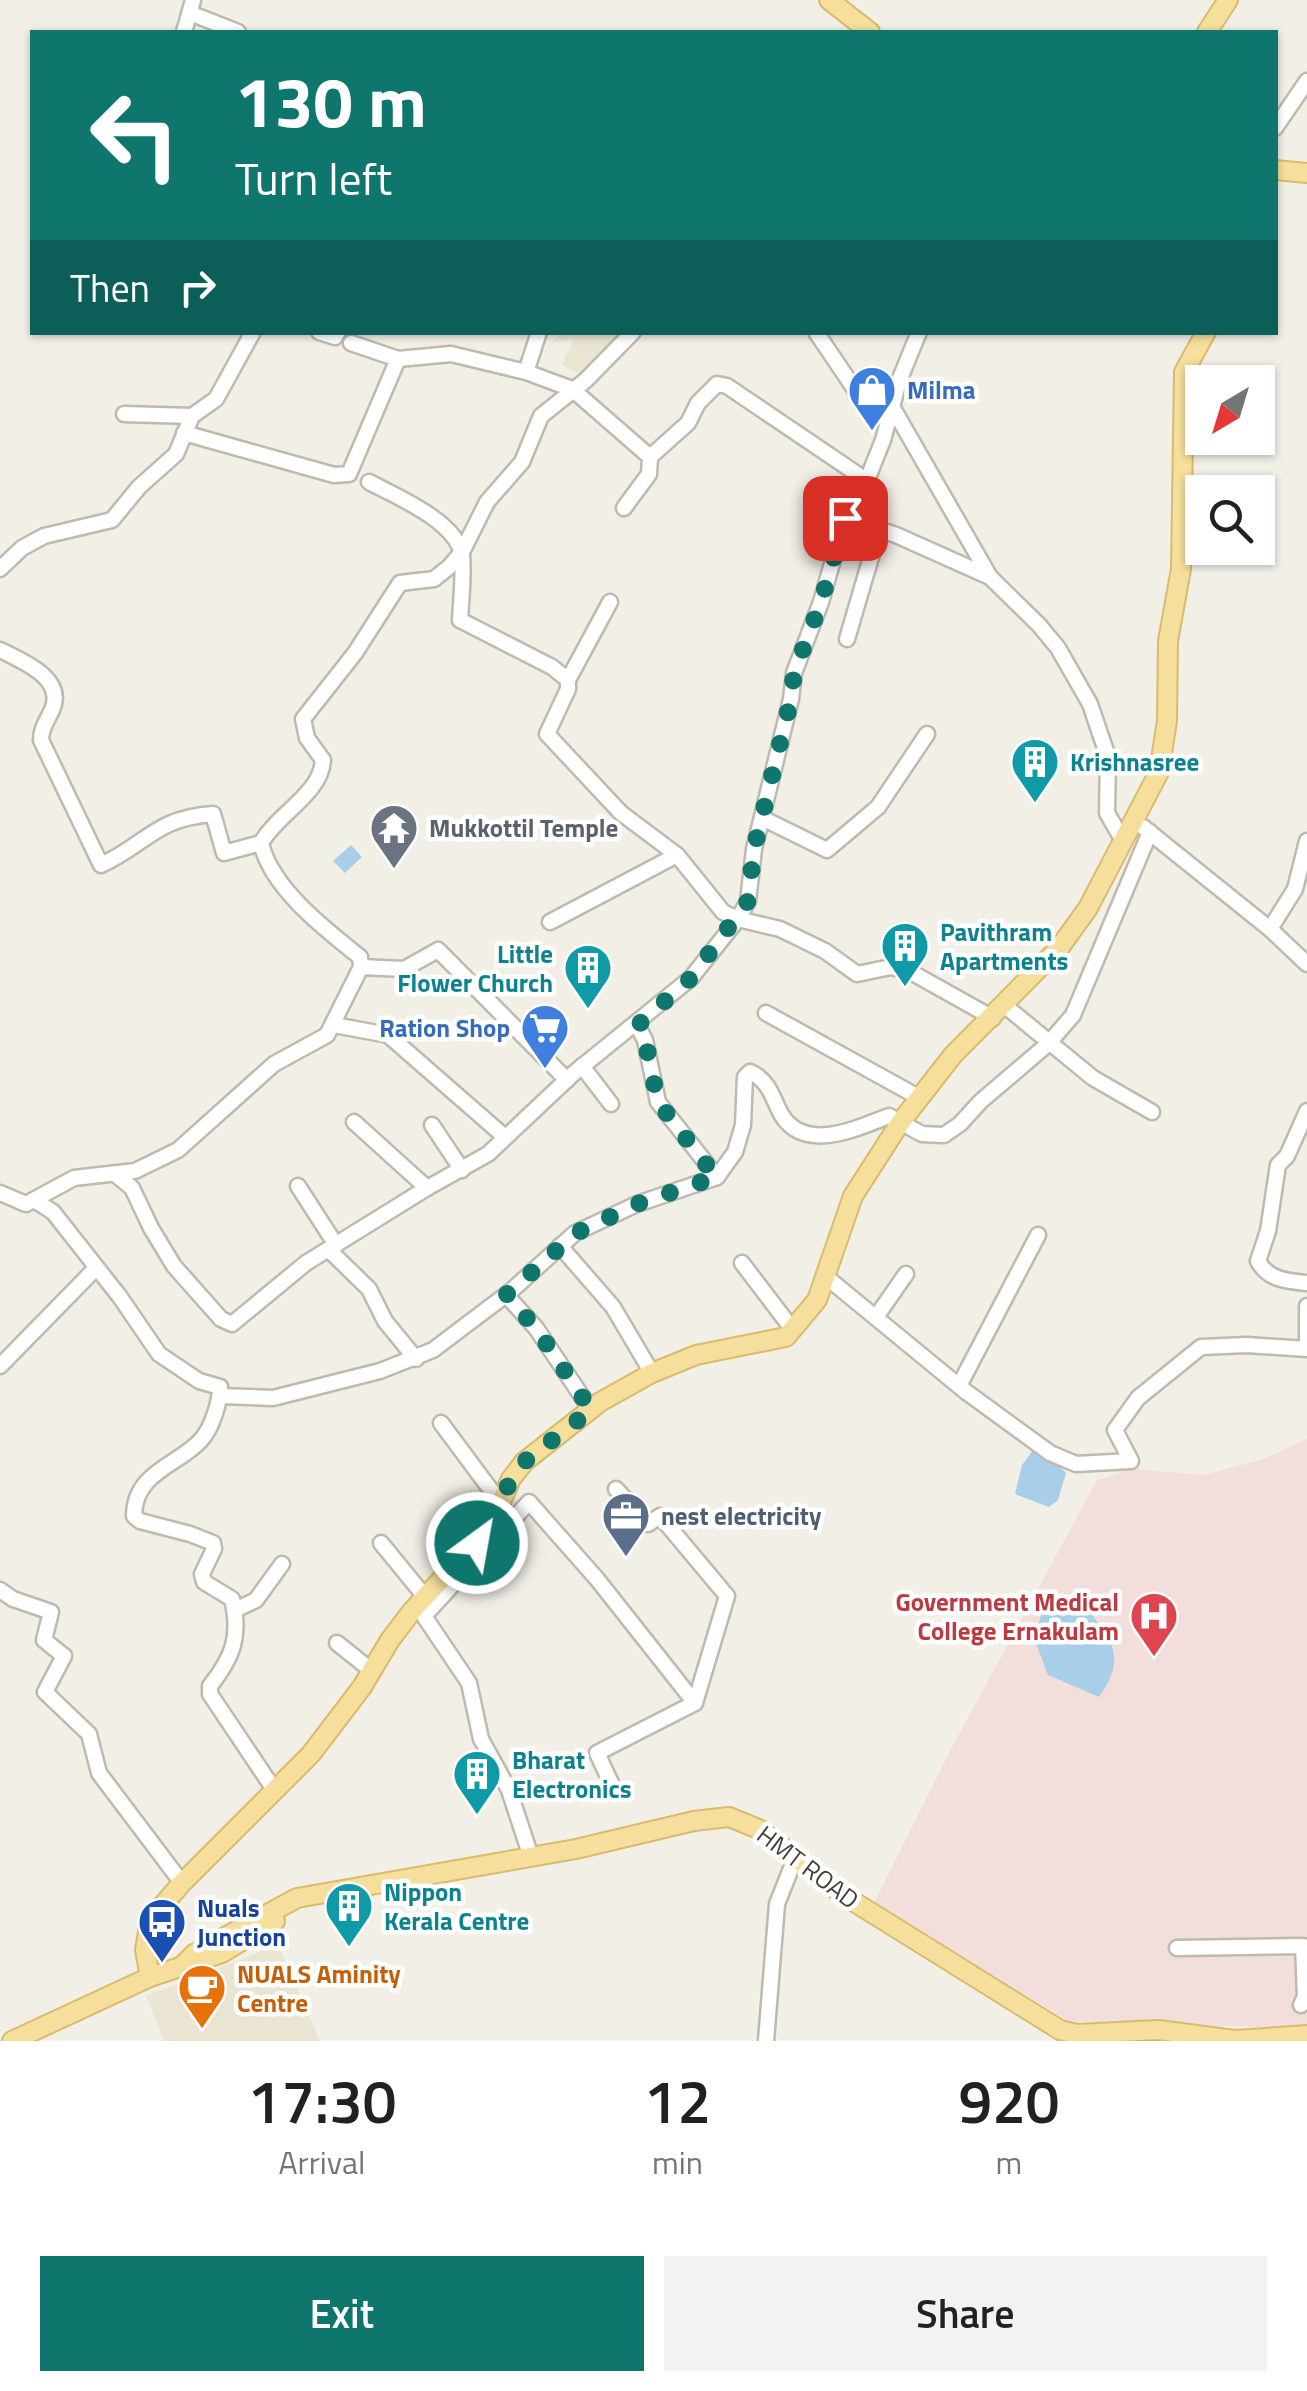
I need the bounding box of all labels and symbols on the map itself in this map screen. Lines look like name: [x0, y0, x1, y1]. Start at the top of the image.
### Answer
shop icon: Milma: [846, 364, 898, 432]
north arrow: [1185, 365, 1275, 455]
place label: Milma: [907, 371, 975, 409]
pin: [803, 476, 888, 561]
building icon: Krishnasree: [1009, 736, 1061, 804]
place label: Krishnasree: [1070, 743, 1199, 781]
temple icon: Mukkottil Temple: [368, 802, 420, 870]
place label: Mukkottil Temple: [429, 809, 618, 847]
place label: Pavithram Apartments: [940, 913, 1068, 980]
building icon: Pavithram Apartments: [879, 920, 931, 988]
place label: Little Flower Church: [397, 935, 553, 1002]
building icon: Little Flower Church: [562, 942, 614, 1010]
supermarket icon: Ration Shop: [519, 1002, 571, 1070]
place label: Ration Shop: [379, 1009, 510, 1047]
office icon: nest electricity: [600, 1490, 652, 1558]
position arrow: [425, 1491, 529, 1595]
place label: nest electricity: [661, 1497, 822, 1535]
place label: Government Medical College Ernakulam: [895, 1583, 1119, 1650]
hospital icon: Government Medical College Ernakulam: [1128, 1590, 1180, 1658]
place label: Bharat Electronics: [512, 1741, 631, 1808]
building icon: Bharat Electronics: [451, 1748, 503, 1816]
street label: HMT ROAD: [749, 1816, 867, 1918]
place label: Nippon Kerala Centre: [384, 1873, 529, 1940]
building icon: Nippon Kerala Centre: [323, 1880, 375, 1948]
place label: Nuals Junction: [197, 1889, 286, 1956]
bus stop icon: Nuals Junction: [136, 1896, 188, 1964]
place label: NUALS Aminity Centre: [237, 1955, 401, 2022]
cafe icon: NUALS Aminity Centre: [176, 1962, 228, 2030]

